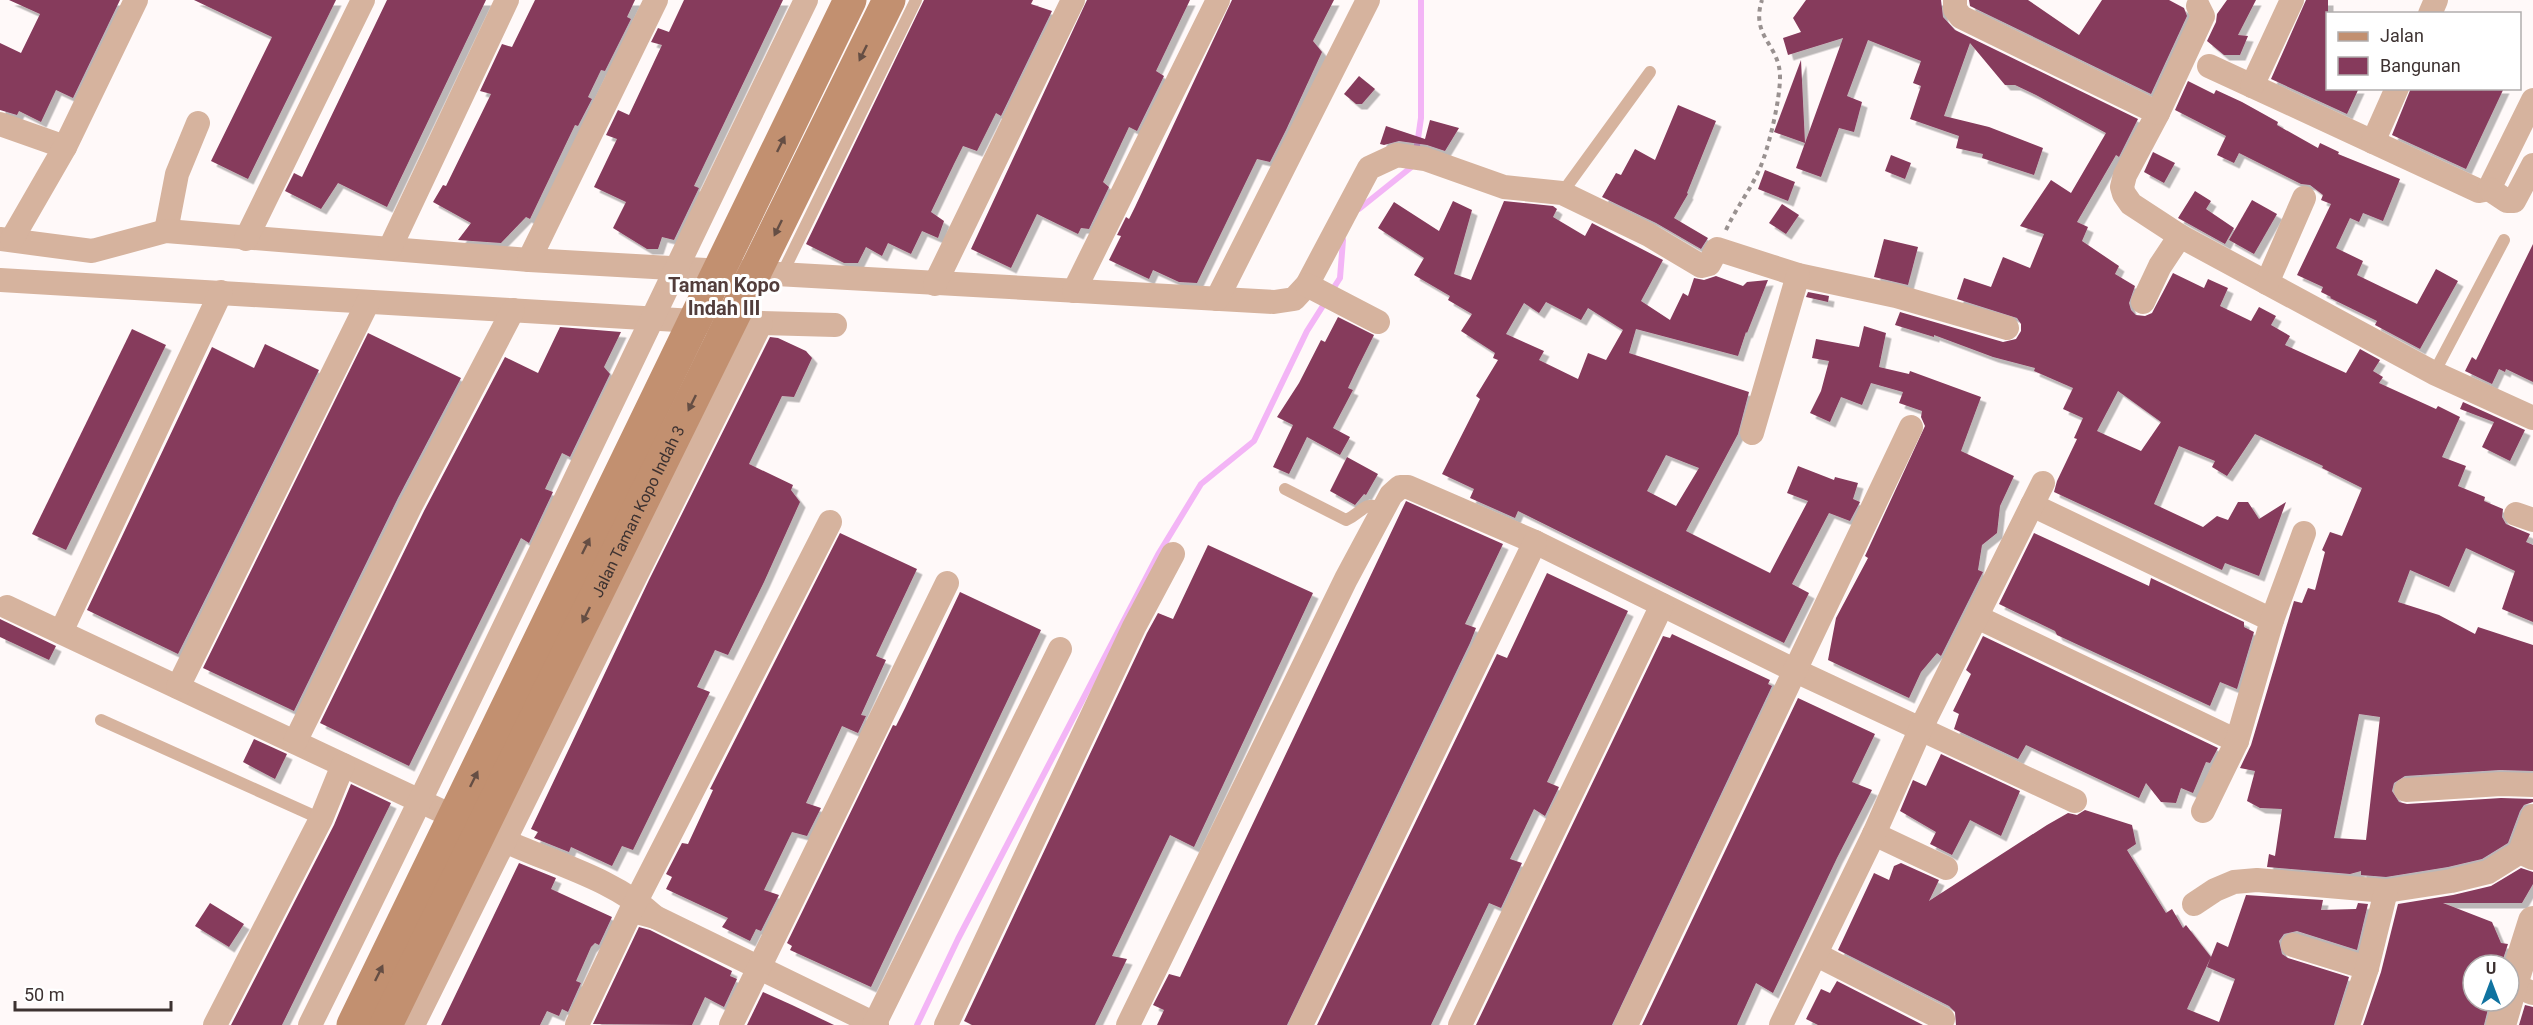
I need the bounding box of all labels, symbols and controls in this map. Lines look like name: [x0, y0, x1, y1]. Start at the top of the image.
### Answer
legend: [2326, 12, 2521, 90]
text: Jalan: [2380, 25, 2424, 46]
one-way arrow: [859, 44, 868, 61]
text: Bangunan: [2380, 55, 2461, 76]
one-way arrow: [776, 135, 785, 152]
one-way arrow: [773, 220, 783, 237]
district label: Taman Kopo Indah III: [668, 273, 780, 320]
one-way arrow: [687, 395, 697, 412]
street label: Jalan Taman Kopo Indah 3: [587, 422, 688, 600]
one-way arrow: [581, 537, 590, 554]
one-way arrow: [582, 607, 591, 624]
one-way arrow: [470, 770, 479, 787]
north arrow: [2461, 953, 2521, 1013]
text: U: [2486, 959, 2496, 978]
one-way arrow: [375, 964, 384, 981]
scale bar: [15, 974, 171, 1012]
text: 50 m: [24, 984, 64, 1005]

